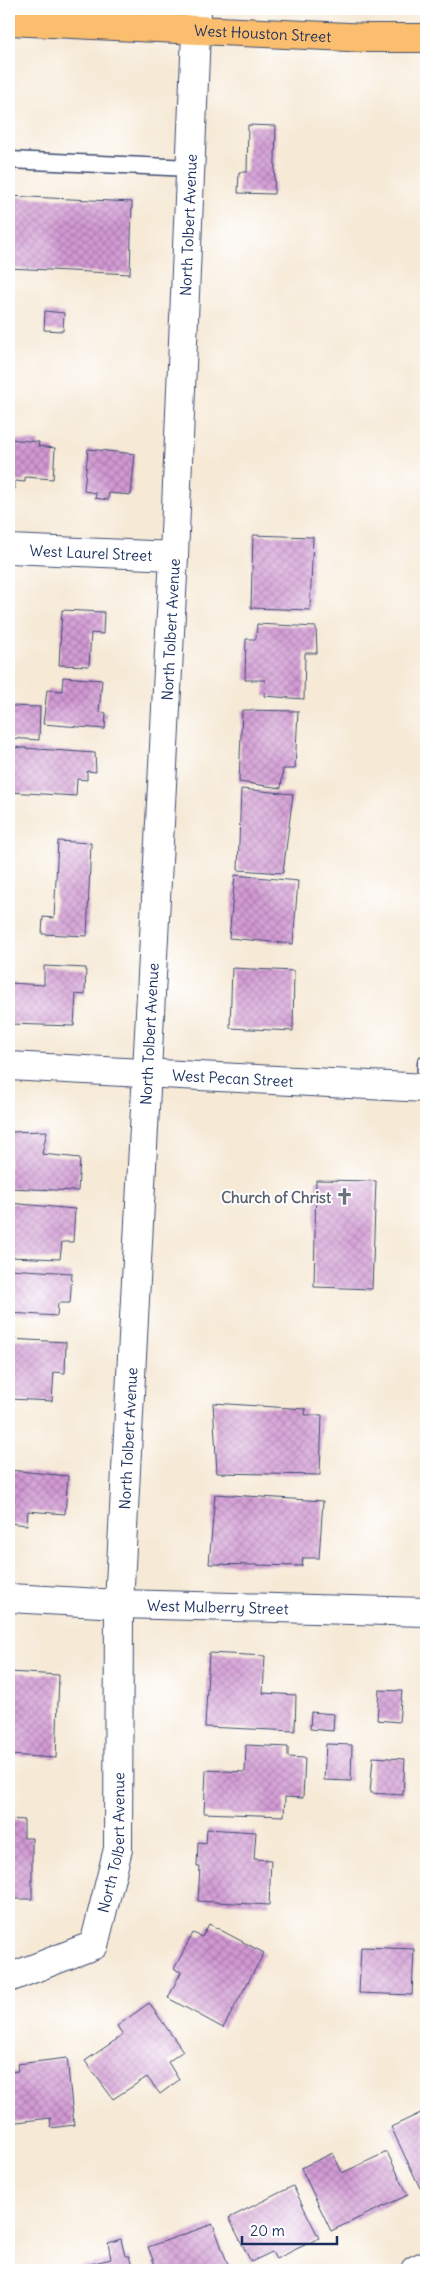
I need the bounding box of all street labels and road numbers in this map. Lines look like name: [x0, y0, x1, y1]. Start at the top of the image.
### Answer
street label: West Houston Street: [194, 20, 332, 46]
street label: North Tolbert Avenue: [175, 153, 200, 296]
street label: West Laurel Street: [29, 540, 153, 565]
street label: North Tolbert Avenue: [157, 558, 183, 701]
street label: North Tolbert Avenue: [136, 962, 162, 1105]
street label: West Pecan Street: [171, 1065, 294, 1090]
street label: North Tolbert Avenue: [114, 1367, 141, 1510]
street label: West Mulberry Street: [147, 1595, 289, 1618]
street label: North Tolbert Avenue: [93, 1772, 128, 1915]

